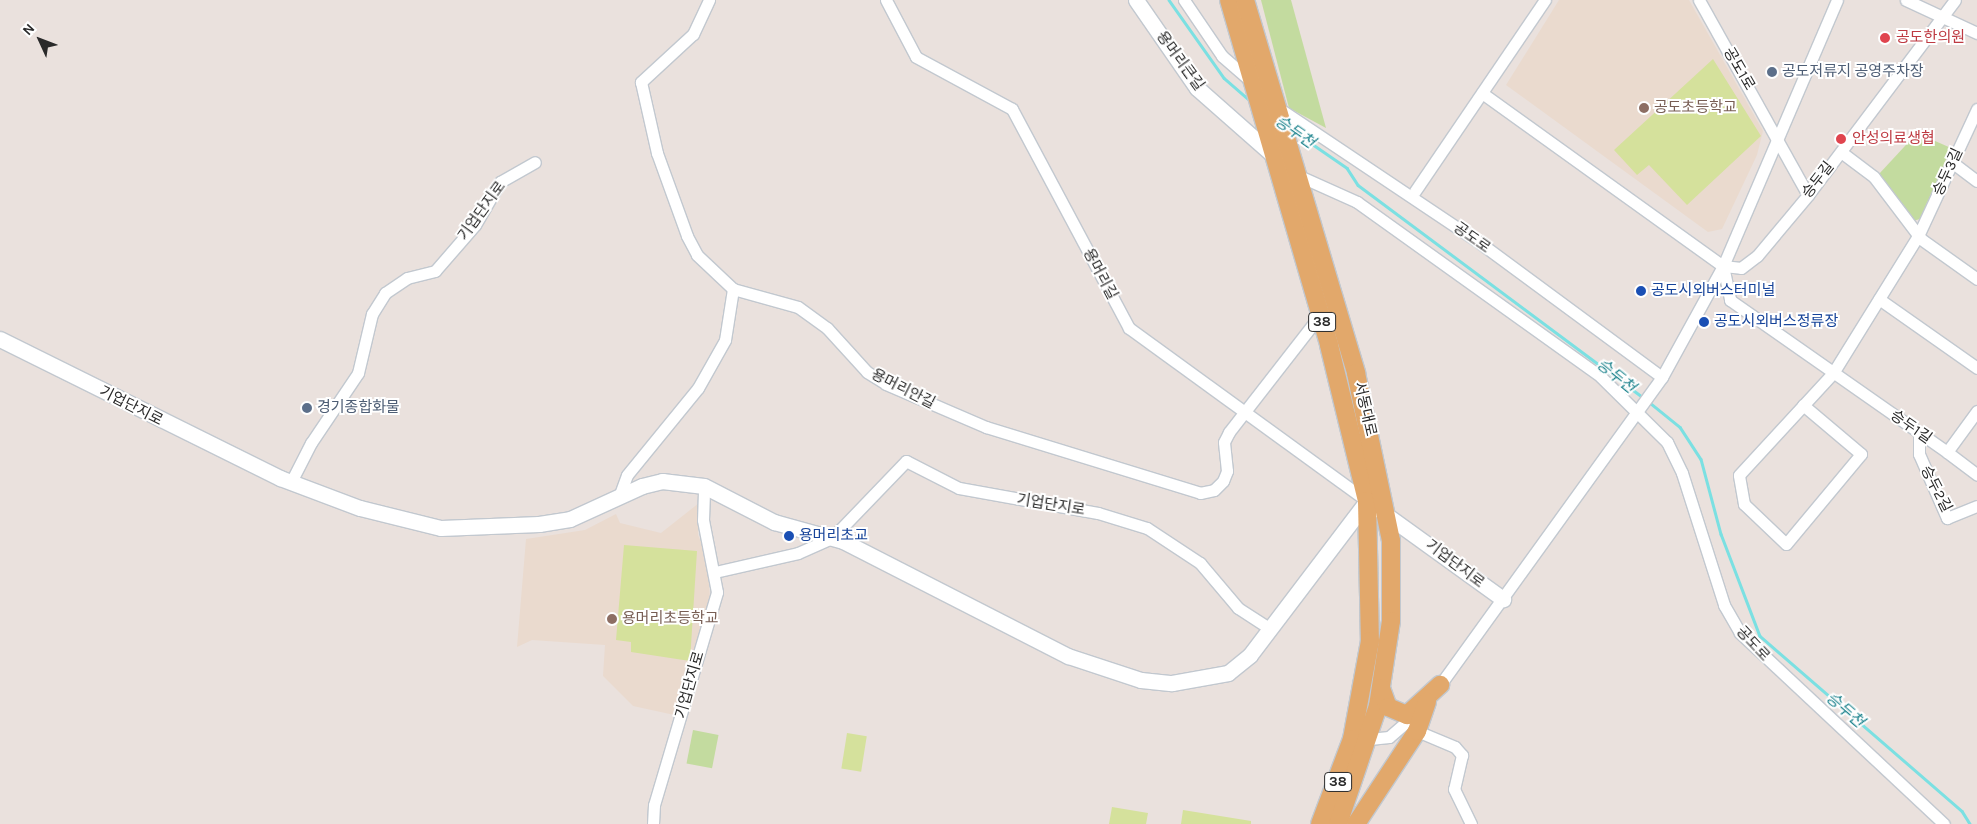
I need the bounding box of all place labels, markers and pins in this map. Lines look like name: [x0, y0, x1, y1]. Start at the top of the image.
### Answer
place label: 공도한의원: [1896, 29, 1965, 47]
marker: 공도한의원: [1878, 31, 1892, 45]
place label: 공도저류지 공영주차장: [1782, 63, 1924, 81]
marker: 공도저류지 공영주차장: [1766, 66, 1778, 78]
place label: 공도초등학교: [1654, 99, 1737, 117]
marker: 공도초등학교: [1638, 102, 1650, 114]
place label: 안성의료생협: [1852, 130, 1935, 148]
marker: 안성의료생협: [1834, 132, 1848, 146]
place label: 공도시외버스터미널: [1651, 282, 1775, 300]
marker: 공도시외버스터미널: [1635, 285, 1647, 297]
place label: 공도시외버스정류장: [1714, 313, 1838, 331]
marker: 공도시외버스정류장: [1698, 316, 1710, 328]
place label: 경기종합화물: [317, 399, 400, 417]
marker: 경기종합화물: [301, 402, 313, 414]
place label: 용머리초교: [799, 527, 868, 545]
marker: 용머리초교: [783, 530, 795, 542]
place label: 용머리초등학교: [622, 610, 719, 628]
marker: 용머리초등학교: [606, 613, 618, 625]

